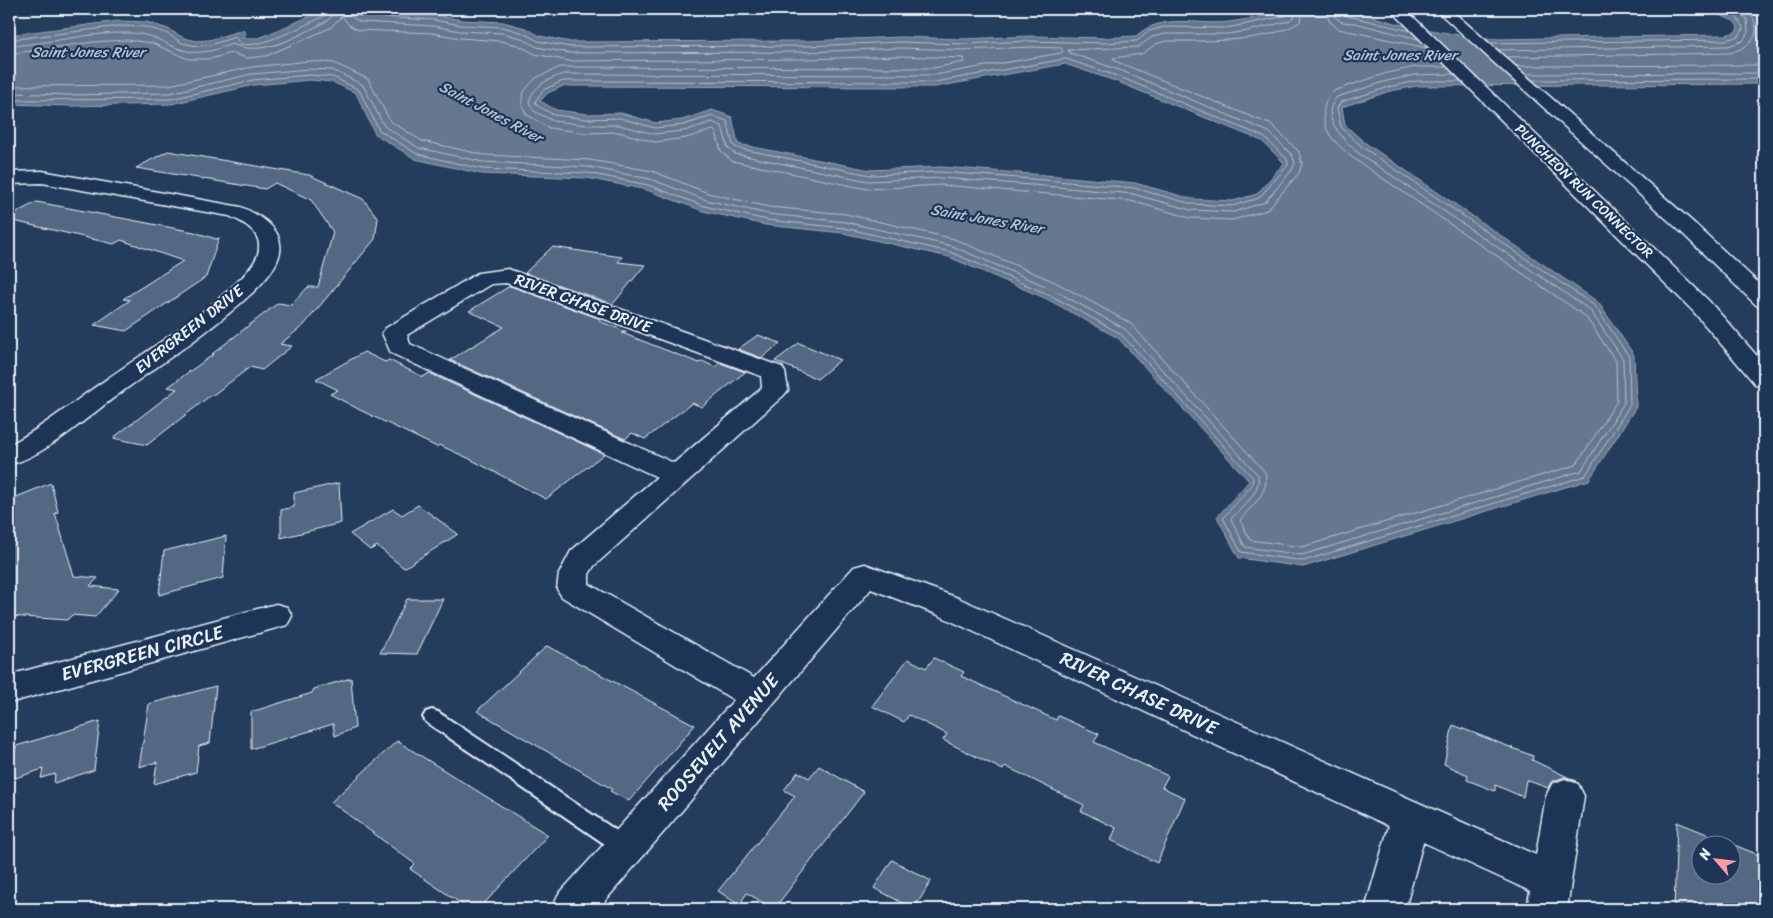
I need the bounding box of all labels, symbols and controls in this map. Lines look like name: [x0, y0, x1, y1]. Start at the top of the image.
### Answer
water label: Saint Jones River: [31, 39, 148, 65]
water label: Saint Jones River: [1343, 42, 1460, 68]
water label: Saint Jones River: [434, 74, 550, 152]
street label: PUNCHEON RUN CONNECTOR: [1509, 118, 1660, 265]
water label: Saint Jones River: [929, 196, 1048, 242]
street label: RIVER CHASE DRIVE: [510, 265, 657, 342]
street label: EVERGREEN DRIVE: [128, 276, 251, 381]
street label: EVERGREEN CIRCLE: [57, 615, 228, 690]
street label: RIVER CHASE DRIVE: [1055, 642, 1225, 745]
street label: ROOSEVELT AVENUE: [649, 665, 788, 818]
north arrow: [1690, 836, 1740, 886]
text: N: [1691, 844, 1718, 865]

